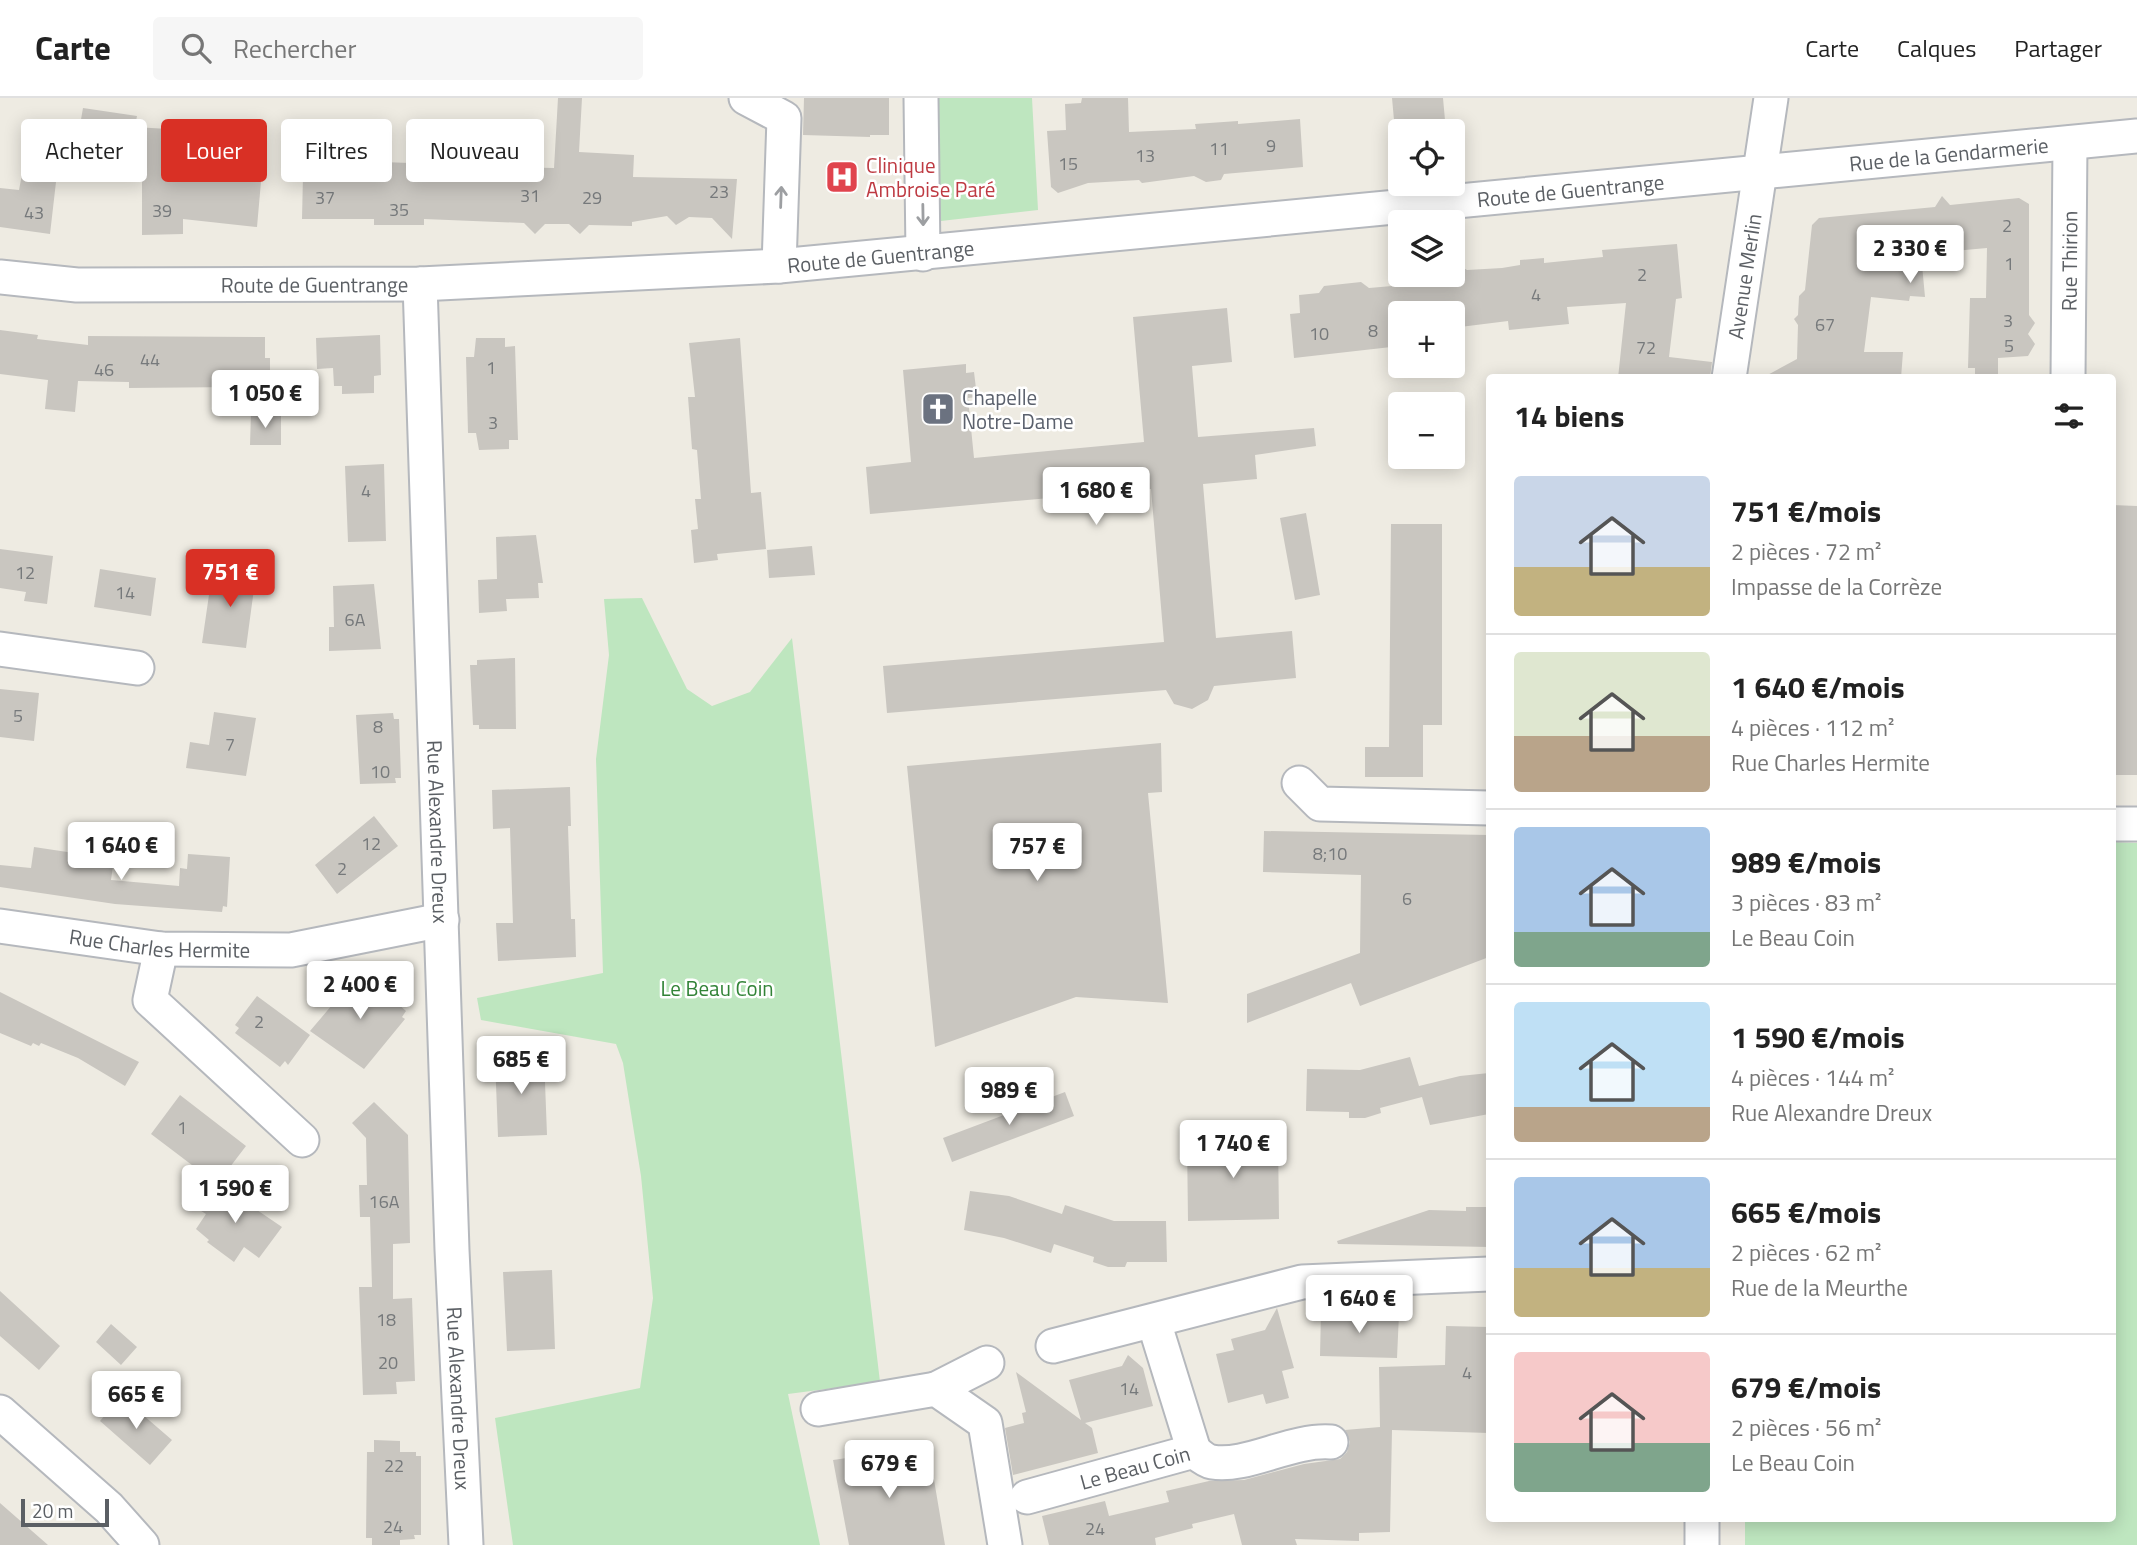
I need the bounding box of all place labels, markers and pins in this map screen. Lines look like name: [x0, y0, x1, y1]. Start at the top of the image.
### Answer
place label: Clinique Ambroise Paré: [866, 149, 995, 205]
hospital icon: Clinique Ambroise Paré: [823, 158, 861, 196]
pin: 2 330 €: [1845, 226, 1975, 285]
pin: 1 050 €: [200, 370, 330, 430]
place label: Chapelle Notre-Dame: [962, 381, 1074, 437]
church icon: Chapelle Notre-Dame: [919, 390, 957, 428]
pin: 1 680 €: [1031, 468, 1161, 527]
pin: 751 €: [181, 550, 279, 609]
pin: 1 640 €: [56, 822, 186, 882]
pin: 757 €: [988, 824, 1086, 883]
pin: 2 400 €: [295, 962, 425, 1021]
pin: 685 €: [472, 1037, 570, 1096]
pin: 989 €: [960, 1068, 1058, 1127]
pin: 1 740 €: [1168, 1121, 1298, 1180]
pin: 1 590 €: [170, 1166, 300, 1225]
pin: 1 640 €: [1294, 1276, 1424, 1335]
pin: 665 €: [87, 1372, 185, 1431]
pin: 679 €: [840, 1440, 938, 1500]

